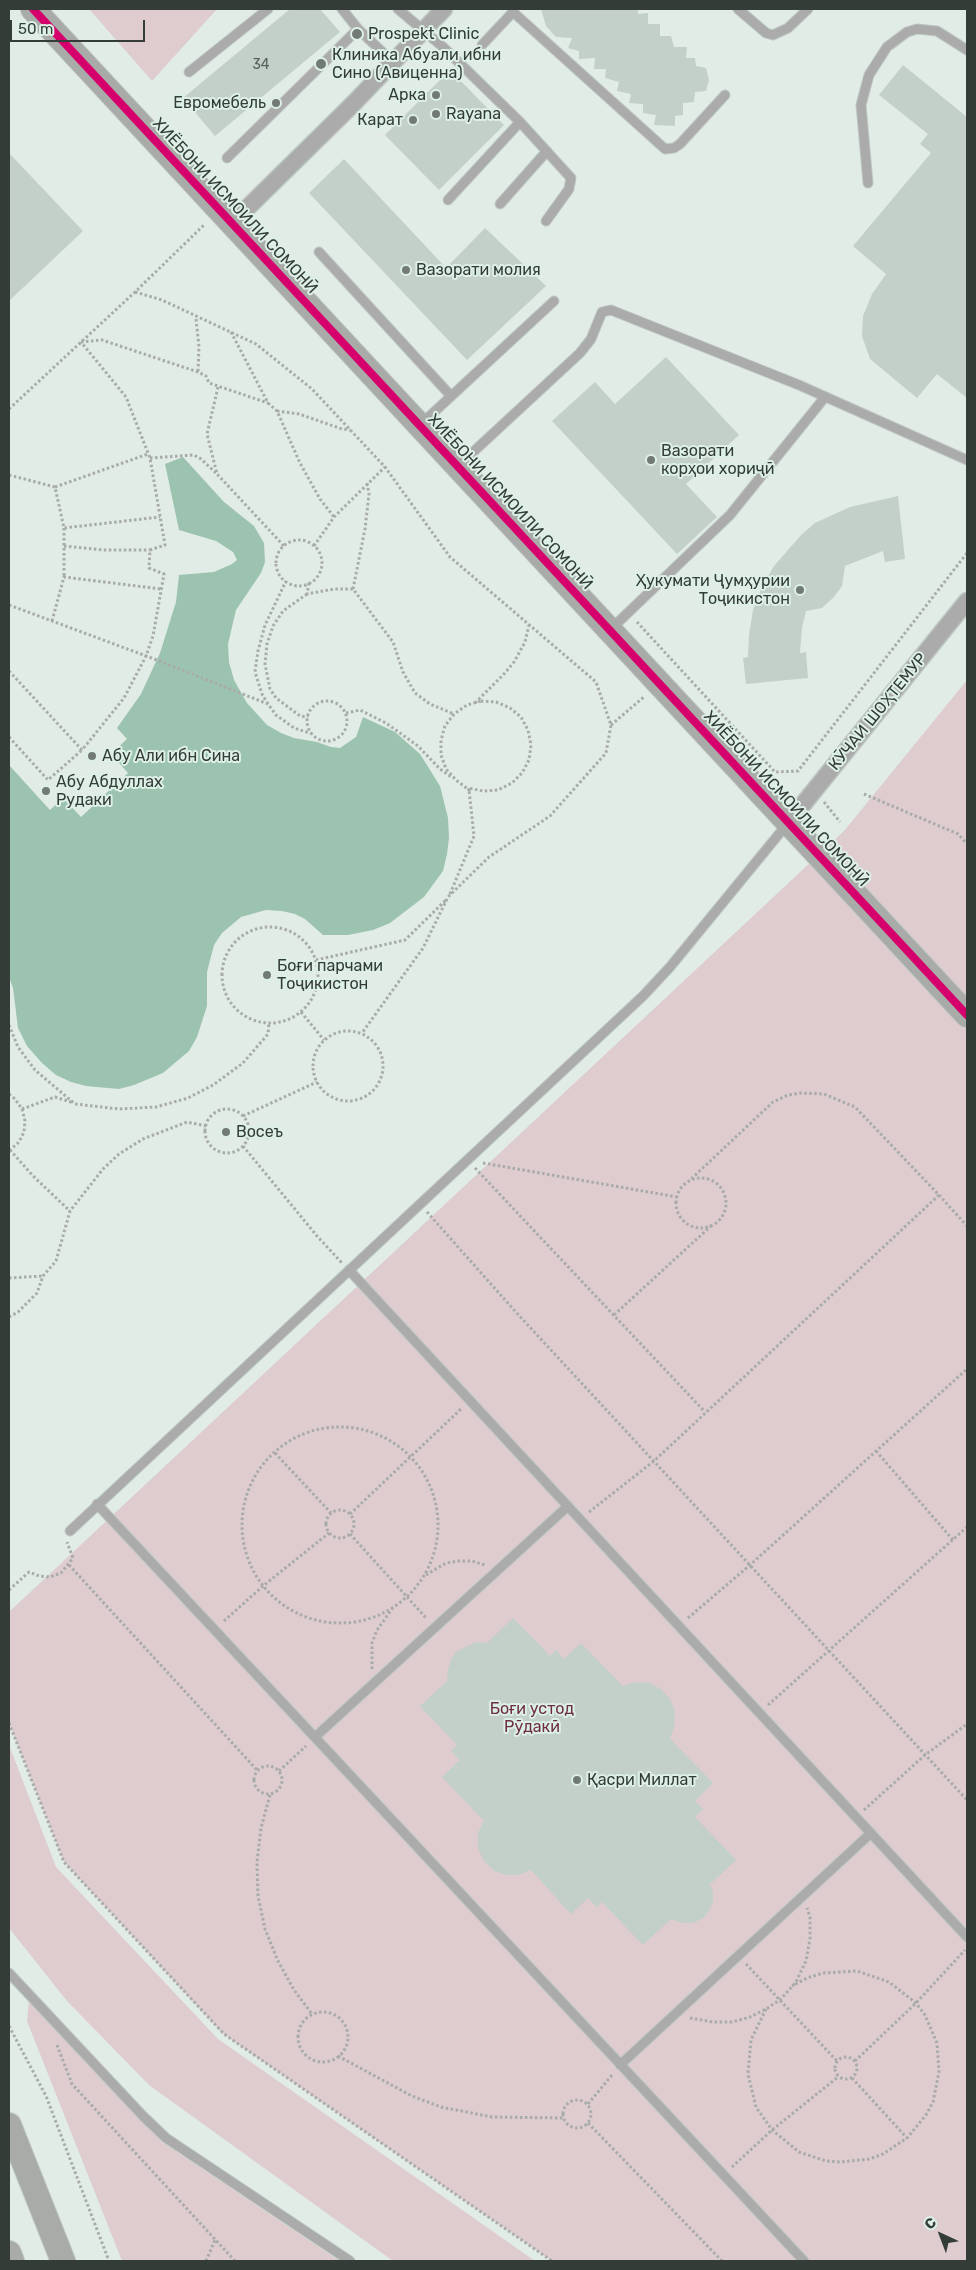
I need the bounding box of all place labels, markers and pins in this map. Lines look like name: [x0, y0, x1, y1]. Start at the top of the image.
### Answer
place label: Prospekt Clinic: [368, 24, 479, 44]
marker: Prospekt Clinic: [350, 27, 364, 41]
place label: Клиника Абуали ибни Сино (Авиценна): [332, 45, 501, 83]
marker: Клиника Абуали ибни Сино (Авиценна): [314, 57, 328, 71]
place label: Арка: [388, 85, 426, 105]
marker: Арка: [430, 89, 442, 101]
place label: Евромебель: [173, 93, 266, 113]
marker: Евромебель: [270, 97, 282, 109]
place label: Rayana: [446, 104, 501, 124]
marker: Rayana: [430, 108, 442, 120]
place label: Карат: [357, 110, 403, 130]
marker: Карат: [407, 114, 419, 126]
place label: Вазорати молия: [416, 260, 541, 280]
marker: Вазорати молия: [400, 264, 412, 276]
place label: Вазорати корҳои хориҷӣ: [661, 441, 774, 479]
marker: Вазорати корҳои хориҷӣ: [645, 454, 657, 466]
place label: Ҳукумати Ҷумҳурии Тоҷикистон: [635, 571, 790, 609]
marker: Ҳукумати Ҷумҳурии Тоҷикистон: [794, 584, 806, 596]
place label: Абу Али ибн Сина: [102, 746, 240, 766]
marker: Абу Али ибн Сина: [86, 750, 98, 762]
place label: Абу Абдуллах Рудаки: [56, 772, 163, 810]
marker: Абу Абдуллах Рудаки: [40, 785, 52, 797]
place label: Боғи парчами Тоҷикистон: [277, 956, 383, 994]
marker: Боғи парчами Тоҷикистон: [261, 969, 273, 981]
place label: Восеъ: [236, 1122, 283, 1142]
marker: Восеъ: [220, 1126, 232, 1138]
place label: Қасри Миллат: [587, 1770, 697, 1790]
marker: Қасри Миллат: [571, 1774, 583, 1786]

